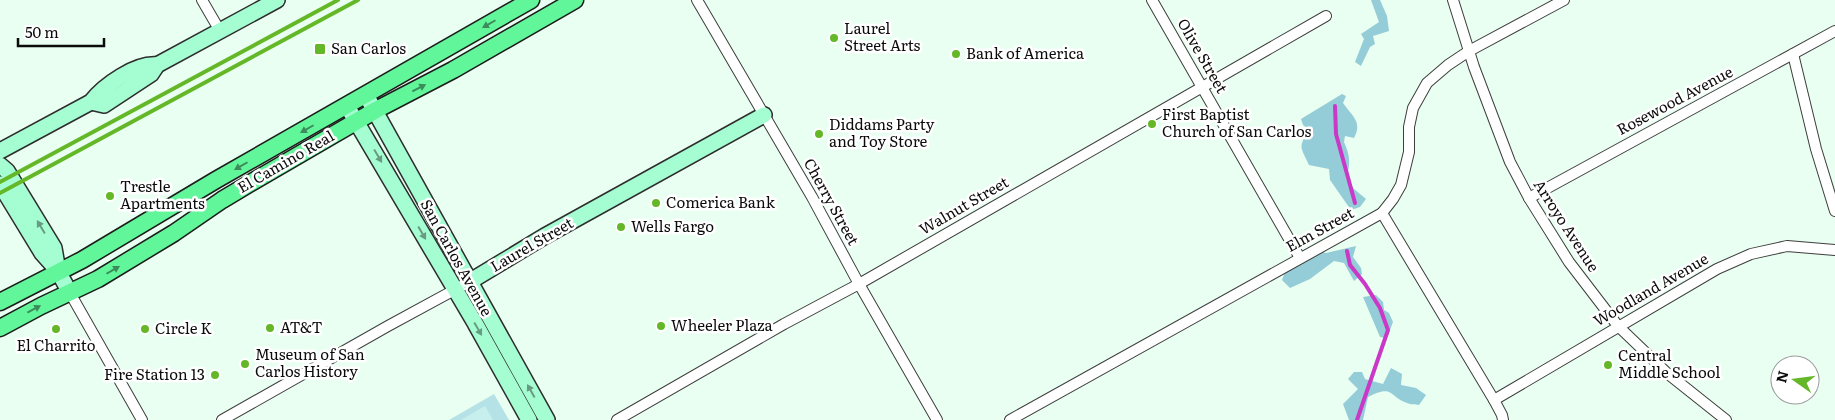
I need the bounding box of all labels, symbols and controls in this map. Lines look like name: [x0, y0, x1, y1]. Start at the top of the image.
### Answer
street label: Olive Street: [1173, 14, 1234, 97]
scale bar: [18, 15, 104, 47]
place label: Laurel Street Arts: [844, 16, 920, 56]
text: 50 m: [25, 20, 59, 43]
one-way arrow: [482, 20, 495, 29]
marker: Laurel Street Arts: [828, 32, 840, 44]
place label: San Carlos: [331, 36, 406, 59]
place label: Bank of America: [966, 41, 1085, 64]
marker: San Carlos: [313, 42, 327, 56]
marker: Bank of America: [950, 48, 962, 60]
street label: Rosewood Avenue: [1612, 59, 1737, 140]
one-way arrow: [412, 84, 426, 92]
place label: First Baptist Church of San Carlos: [1162, 102, 1311, 142]
place label: Diddams Party and Toy Store: [829, 112, 935, 152]
marker: First Baptist Church of San Carlos: [1146, 118, 1158, 130]
street label: El Camino Real: [233, 124, 338, 198]
one-way arrow: [300, 125, 314, 133]
marker: Diddams Party and Toy Store: [813, 128, 825, 140]
one-way arrow: [373, 150, 382, 163]
street label: Cherry Street: [799, 153, 866, 249]
one-way arrow: [234, 162, 249, 170]
street label: Walnut Street: [914, 170, 1012, 240]
place label: Trestle Apartments: [120, 174, 205, 214]
street label: Arroyo Avenue: [1529, 174, 1606, 276]
marker: Trestle Apartments: [104, 190, 116, 202]
place label: Comerica Bank: [666, 190, 776, 213]
street label: San Carlos Avenue: [416, 195, 499, 320]
marker: Comerica Bank: [650, 197, 662, 209]
street label: Elm Street: [1281, 200, 1358, 257]
street label: Laurel Street: [486, 211, 577, 277]
place label: Wells Fargo: [631, 214, 714, 237]
one-way arrow: [36, 220, 45, 233]
marker: Wells Fargo: [615, 221, 627, 233]
one-way arrow: [418, 225, 426, 240]
street label: Woodland Avenue: [1588, 246, 1712, 331]
one-way arrow: [106, 266, 119, 275]
one-way arrow: [27, 305, 42, 313]
place label: Wheeler Plaza: [671, 313, 774, 336]
place label: AT&T: [280, 315, 323, 338]
place label: Circle K: [155, 316, 212, 339]
marker: Wheeler Plaza: [655, 320, 667, 332]
marker: AT&T: [264, 322, 276, 334]
marker: El Charrito: [50, 323, 62, 335]
marker: Circle K: [139, 323, 151, 335]
one-way arrow: [474, 323, 483, 336]
place label: El Charrito: [16, 333, 96, 356]
place label: Museum of San Carlos History: [255, 342, 365, 382]
place label: Central Middle School: [1618, 343, 1720, 383]
north arrow: [1770, 355, 1820, 405]
marker: Museum of San Carlos History: [239, 358, 251, 370]
marker: Central Middle School: [1602, 359, 1614, 371]
place label: Fire Station 13: [104, 362, 205, 385]
text: N: [1770, 368, 1793, 385]
marker: Fire Station 13: [209, 369, 221, 381]
one-way arrow: [527, 384, 535, 398]

